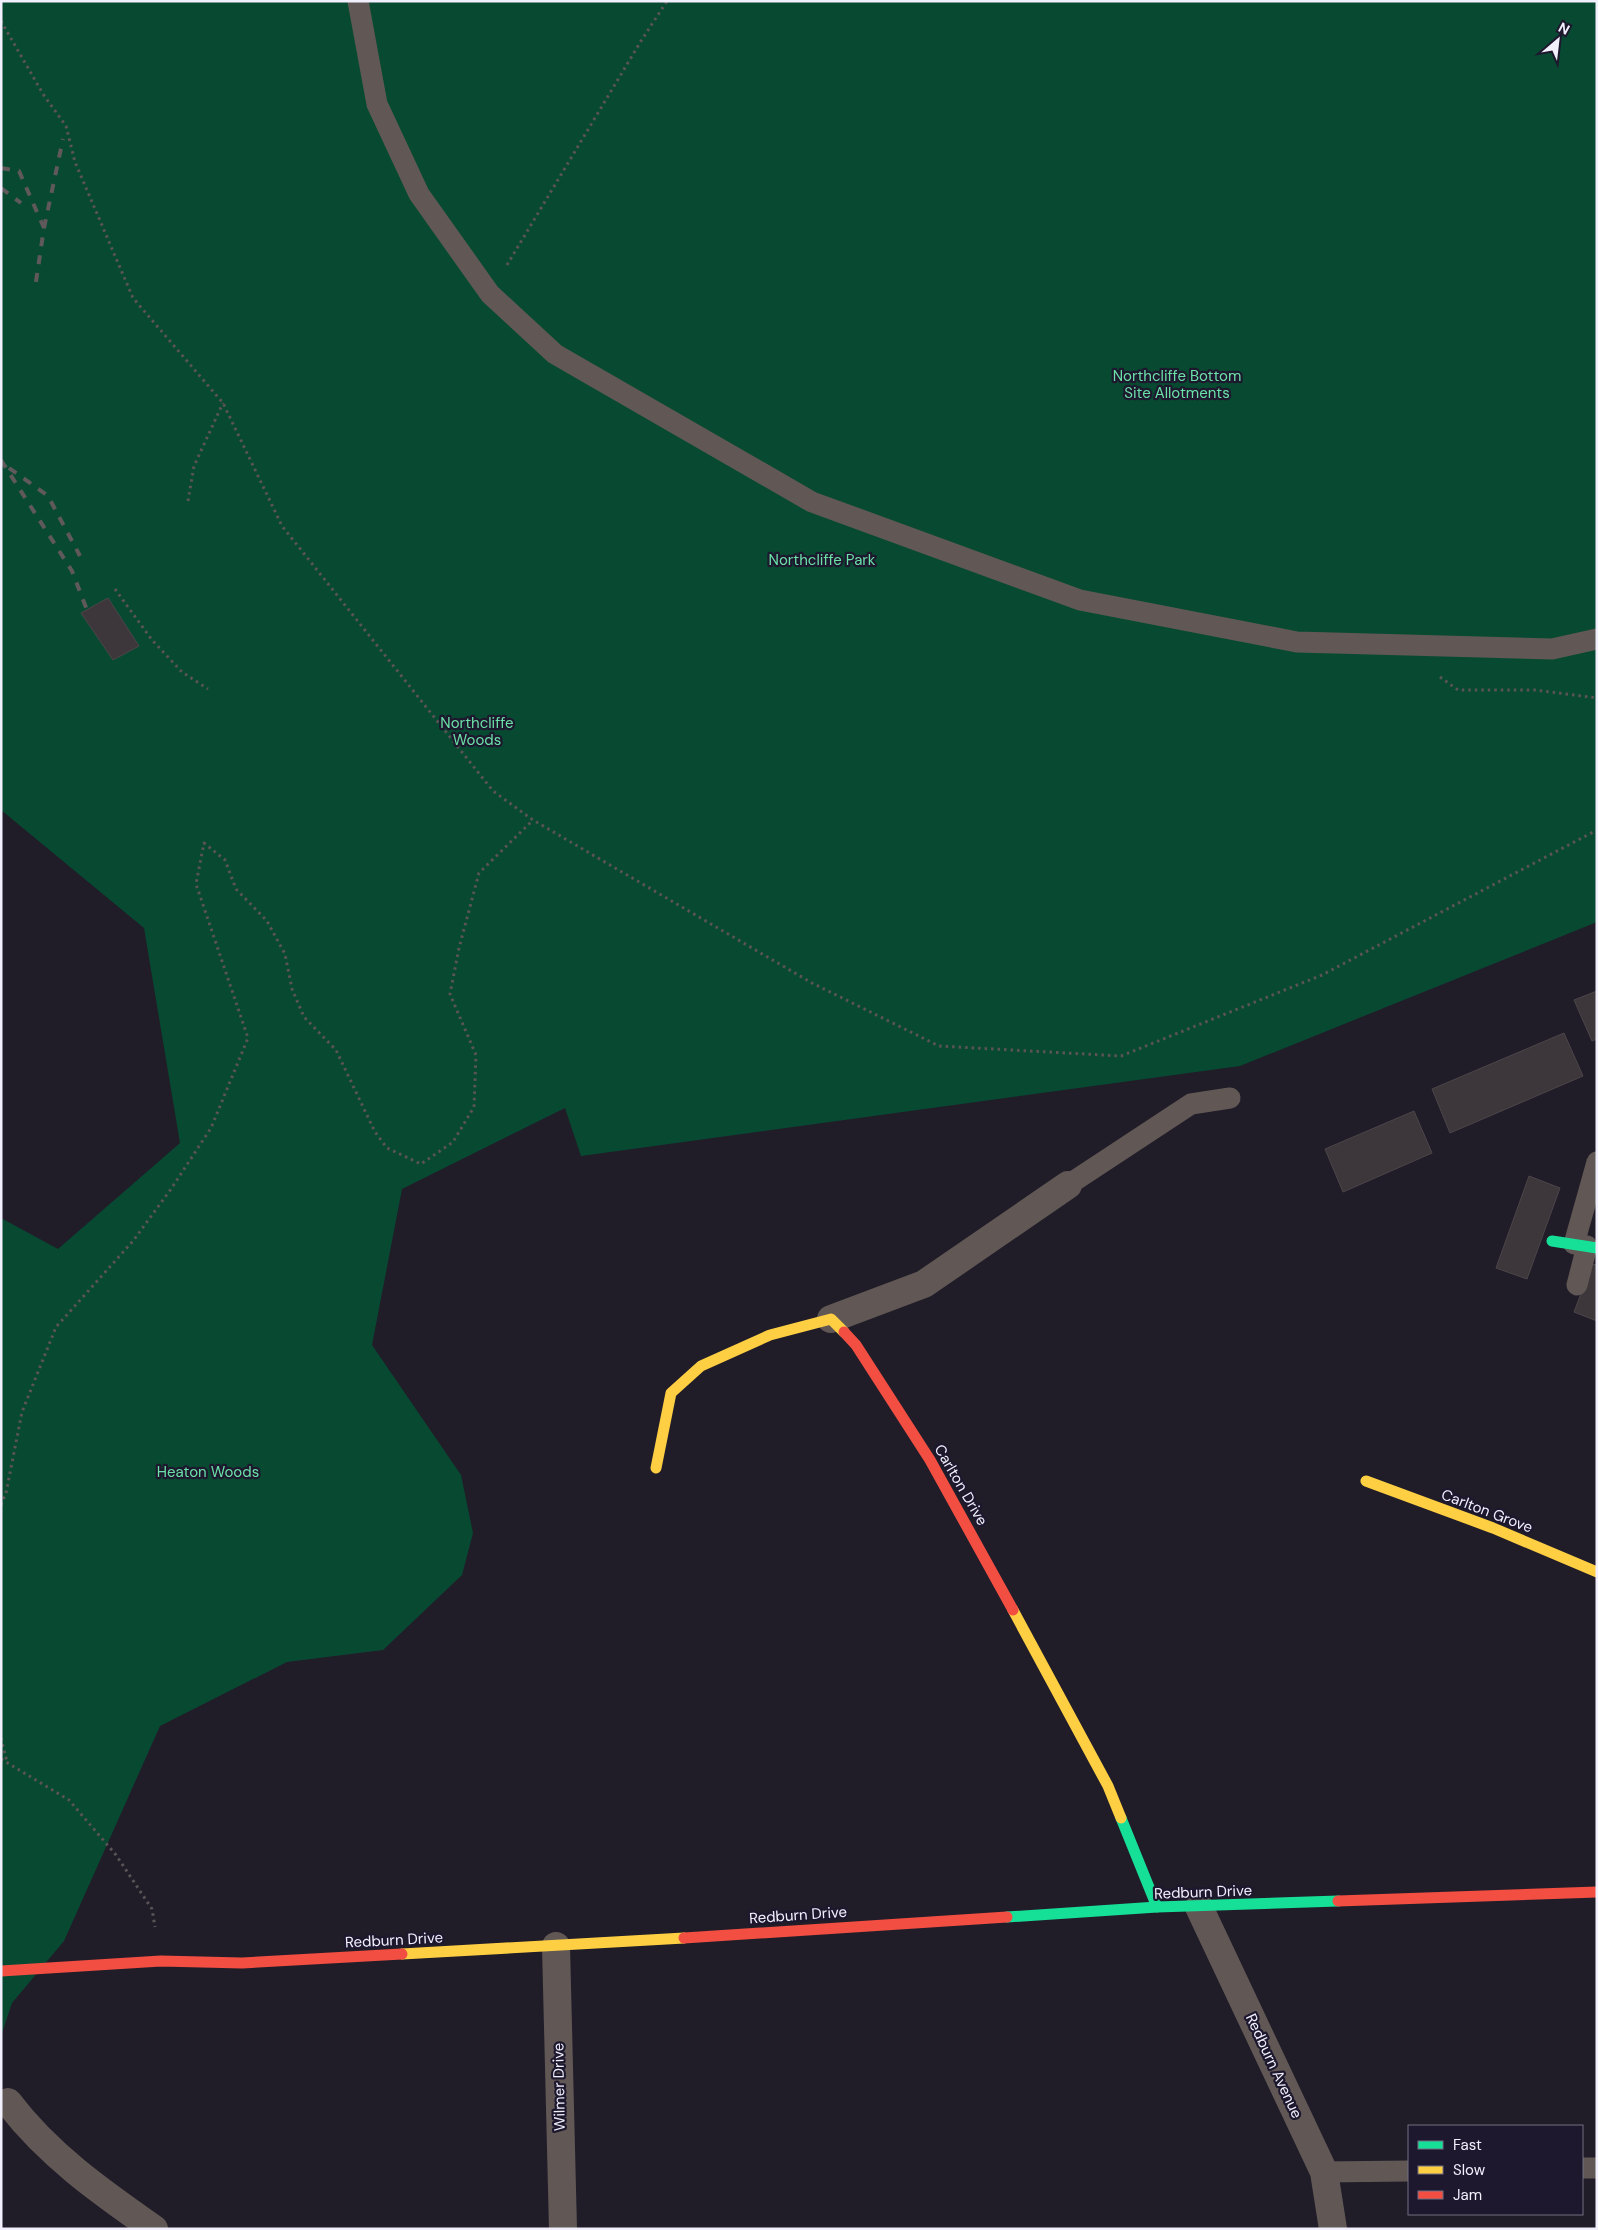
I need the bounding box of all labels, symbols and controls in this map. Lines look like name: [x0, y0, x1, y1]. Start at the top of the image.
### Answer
north arrow: [1533, 15, 1583, 65]
text: N: [1555, 18, 1573, 39]
park label: Northcliffe Bottom Site Allotments: [1113, 366, 1241, 403]
park label: Northcliffe Park: [769, 550, 876, 570]
park label: Northcliffe Woods: [440, 713, 514, 750]
street label: Carlton Drive: [930, 1441, 992, 1529]
park label: Heaton Woods: [157, 1462, 259, 1482]
street label: Carlton Grove: [1439, 1484, 1535, 1538]
street label: Redburn Drive: [1154, 1880, 1252, 1904]
street label: Redburn Drive: [748, 1902, 848, 1928]
street label: Redburn Drive: [345, 1927, 443, 1953]
street label: Redburn Avenue: [1241, 2010, 1307, 2122]
street label: Wilmer Drive: [548, 2043, 570, 2131]
legend: [1408, 2125, 1583, 2215]
text: Fast: [1453, 2135, 1482, 2155]
text: Slow: [1453, 2160, 1486, 2180]
text: Jam: [1453, 2185, 1482, 2205]

